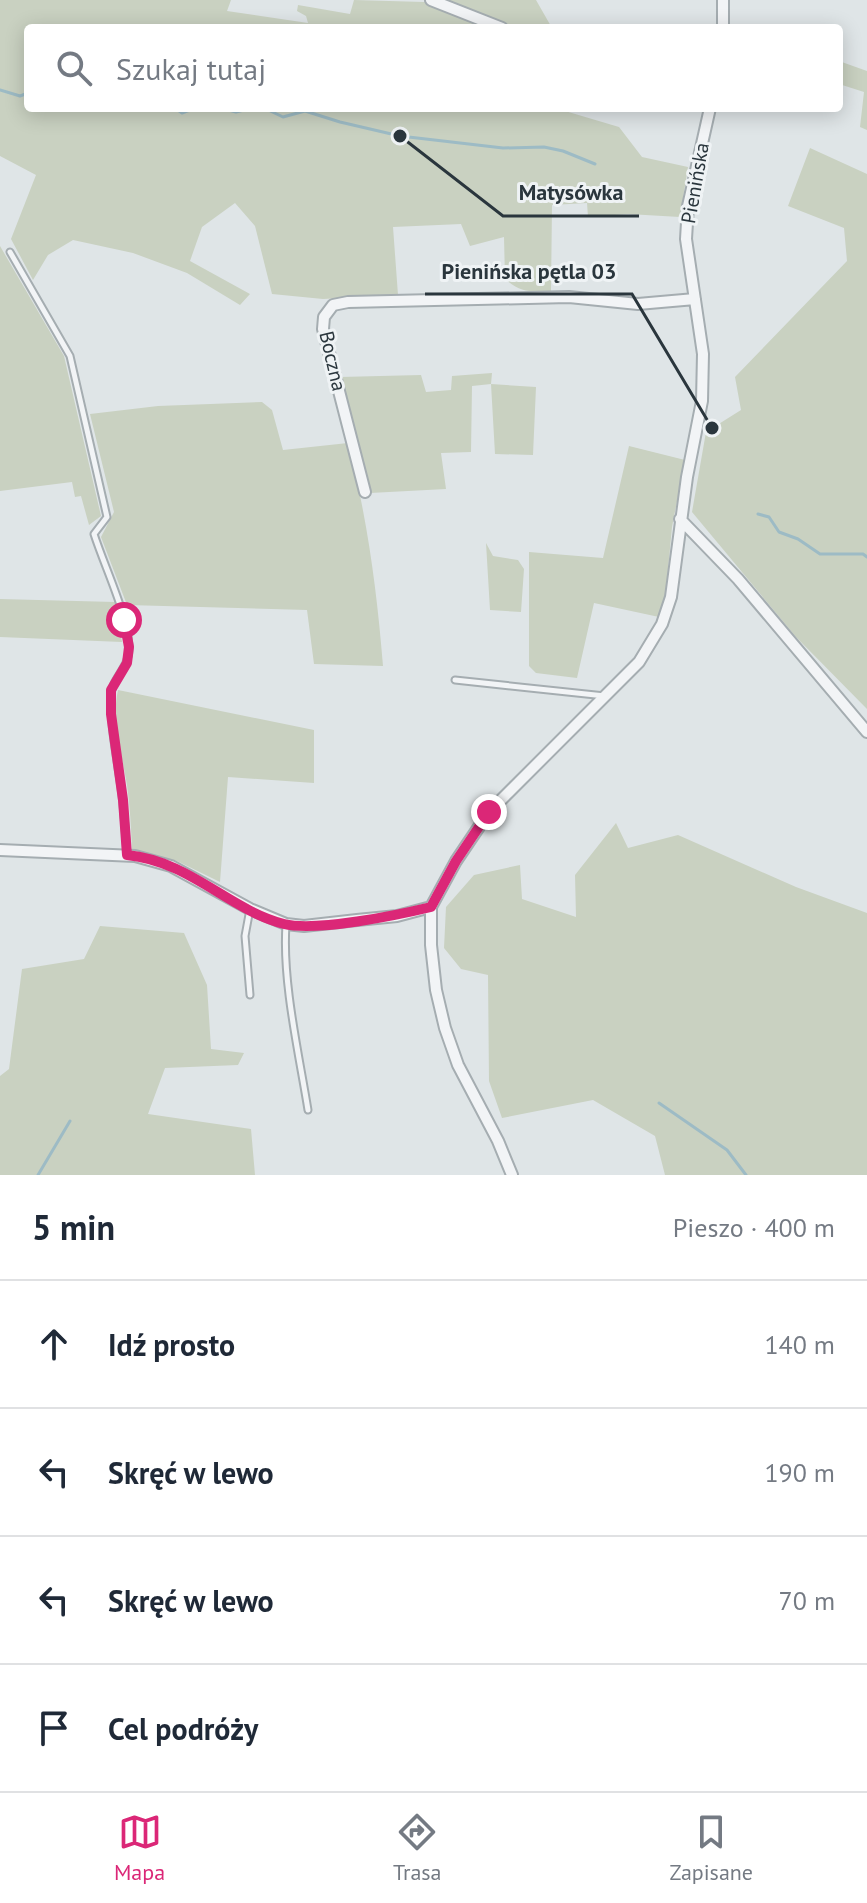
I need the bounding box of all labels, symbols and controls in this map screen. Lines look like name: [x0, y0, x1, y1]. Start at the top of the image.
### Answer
search box: [24, 24, 843, 112]
icon: search: [52, 46, 96, 90]
text: Szukaj tutaj: [116, 49, 266, 88]
street label: Pienińska: [675, 140, 715, 226]
callout: Matysówka: [503, 170, 639, 216]
text: Matysówka: [519, 178, 623, 206]
callout: Pienińska pętla 03: [425, 248, 632, 294]
text: Pienińska pętla 03: [442, 257, 616, 285]
street label: Boczna: [313, 328, 353, 394]
route start: [106, 602, 142, 638]
route end: [471, 794, 507, 830]
text: 5 min: [32, 1205, 115, 1249]
text: Pieszo · 400 m: [673, 1211, 835, 1244]
icon: ahead: [32, 1322, 76, 1366]
text: Idź prosto: [108, 1325, 235, 1364]
text: 140 m: [764, 1328, 835, 1361]
icon: left: [32, 1450, 76, 1494]
text: Skręć w lewo: [108, 1453, 274, 1492]
text: 190 m: [764, 1456, 835, 1489]
icon: left: [32, 1578, 76, 1622]
text: Skręć w lewo: [108, 1581, 274, 1620]
text: 70 m: [779, 1584, 835, 1617]
icon: arrive: [32, 1706, 76, 1750]
text: Cel podróży: [108, 1709, 258, 1748]
tab: Mapa: [114, 1810, 165, 1886]
tab: Trasa: [393, 1810, 441, 1886]
tab: Zapisane: [669, 1810, 753, 1886]

